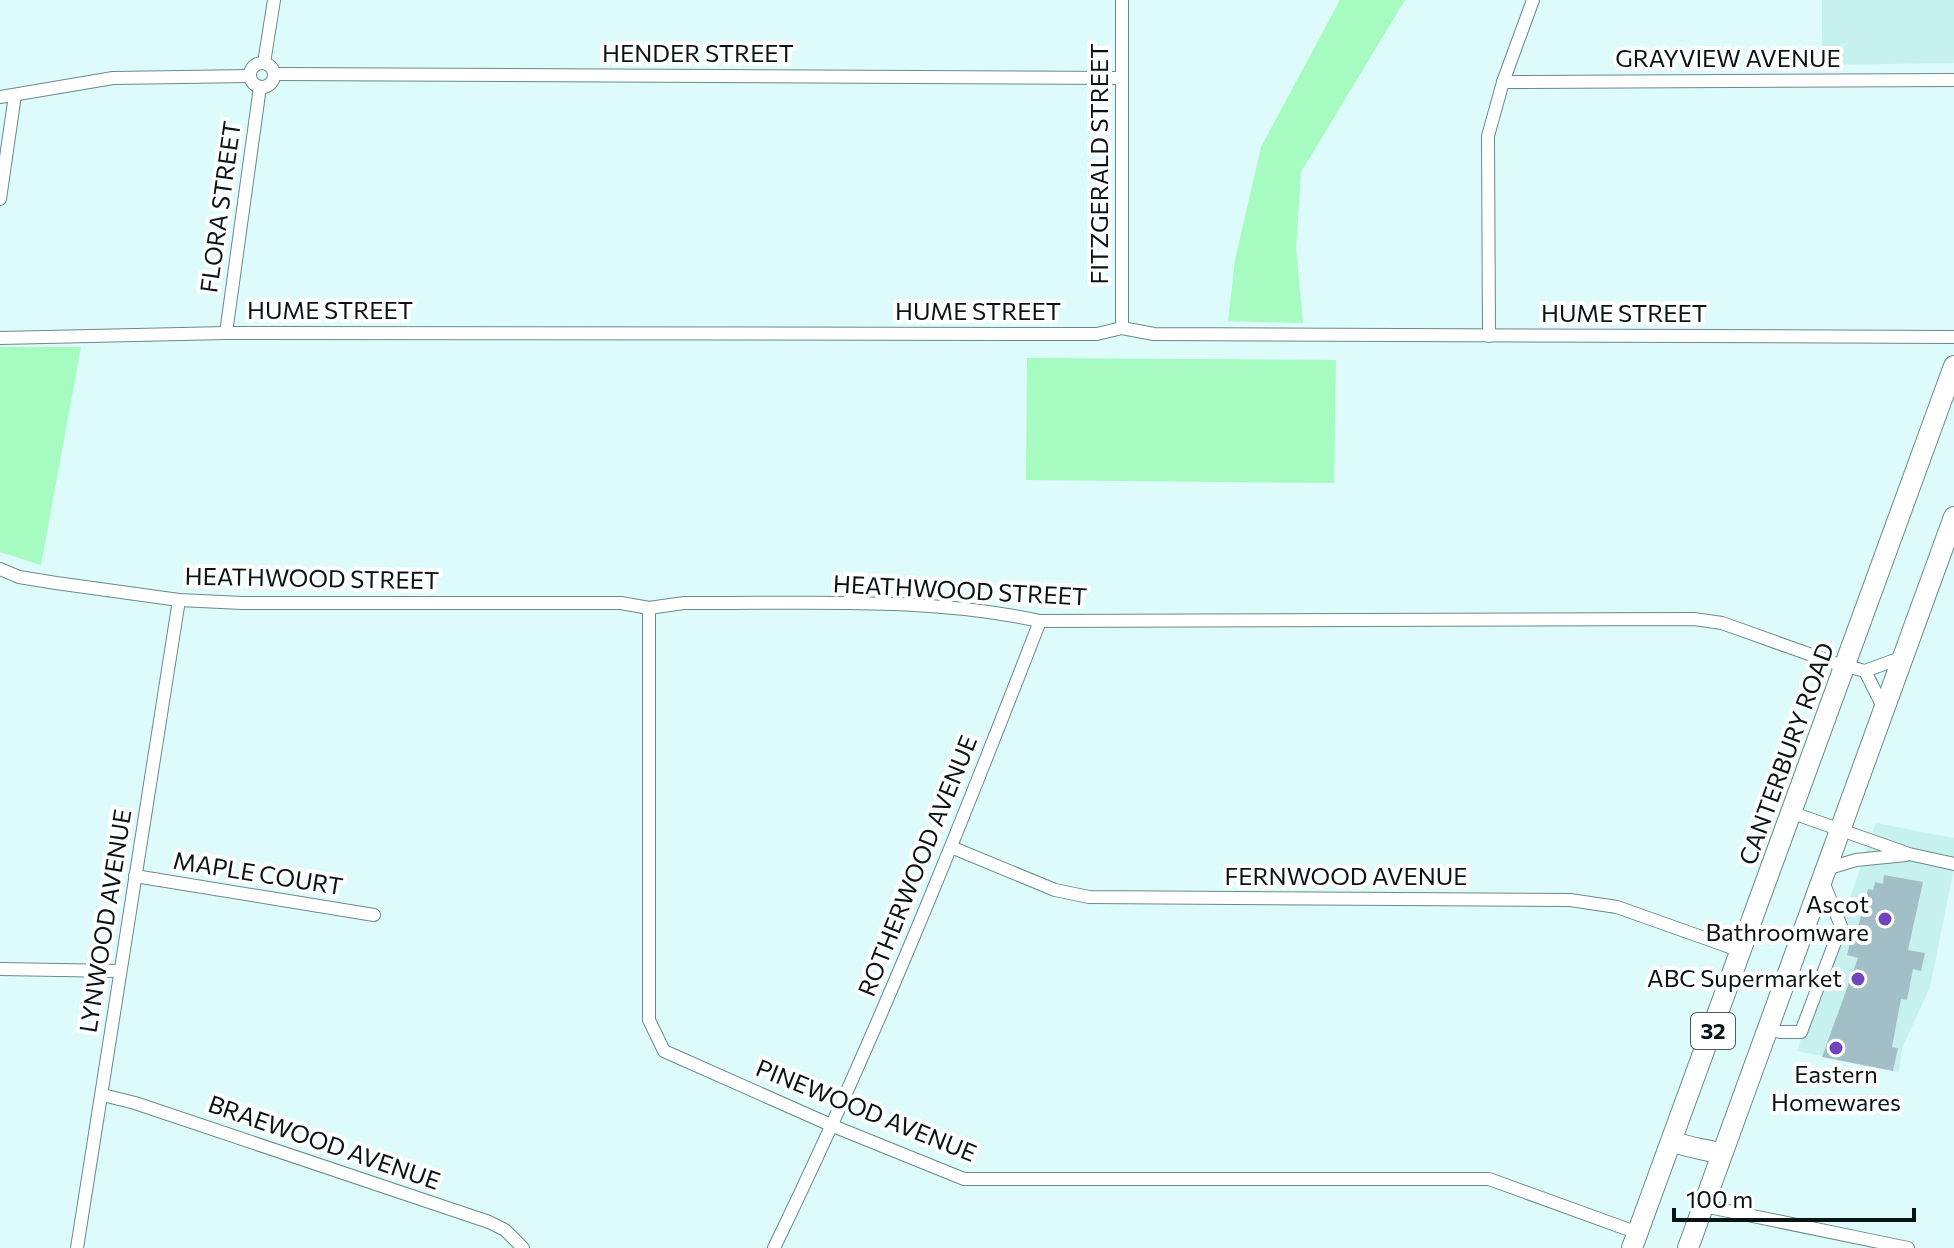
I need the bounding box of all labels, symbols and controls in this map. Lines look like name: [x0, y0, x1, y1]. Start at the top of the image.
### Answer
street label: HENDER STREET: [602, 38, 794, 67]
street label: FITZGERALD STREET: [1084, 43, 1113, 285]
street label: GRAYVIEW AVENUE: [1615, 43, 1841, 72]
street label: FLORA STREET: [193, 119, 246, 294]
street label: HUME STREET: [247, 295, 413, 324]
street label: HUME STREET: [895, 296, 1061, 325]
street label: HUME STREET: [1541, 298, 1707, 327]
street label: HEATHWOOD STREET: [184, 561, 440, 594]
street label: HEATHWOOD STREET: [832, 568, 1088, 611]
street label: CANTERBURY ROAD: [1732, 638, 1839, 869]
street label: ROTHERWOOD AVENUE: [851, 731, 982, 1000]
street label: LYNWOOD AVENUE: [73, 807, 136, 1035]
street label: MAPLE COURT: [171, 845, 345, 900]
street label: FERNWOOD AVENUE: [1224, 861, 1468, 890]
place label: Ascot Bathroomware: [1705, 889, 1869, 946]
marker: Ascot Bathroomware: [1876, 910, 1894, 928]
place label: ABC Supermarket: [1647, 963, 1842, 992]
marker: ABC Supermarket: [1849, 970, 1867, 988]
road number: 32: [1691, 1013, 1735, 1049]
marker: Eastern Homewares: [1827, 1039, 1845, 1057]
street label: PINEWOOD AVENUE: [752, 1052, 981, 1167]
place label: Eastern Homewares: [1771, 1059, 1901, 1116]
street label: BRAEWOOD AVENUE: [205, 1088, 444, 1195]
scale bar: [1674, 1172, 1914, 1222]
text: 100 m: [1686, 1184, 1753, 1213]

